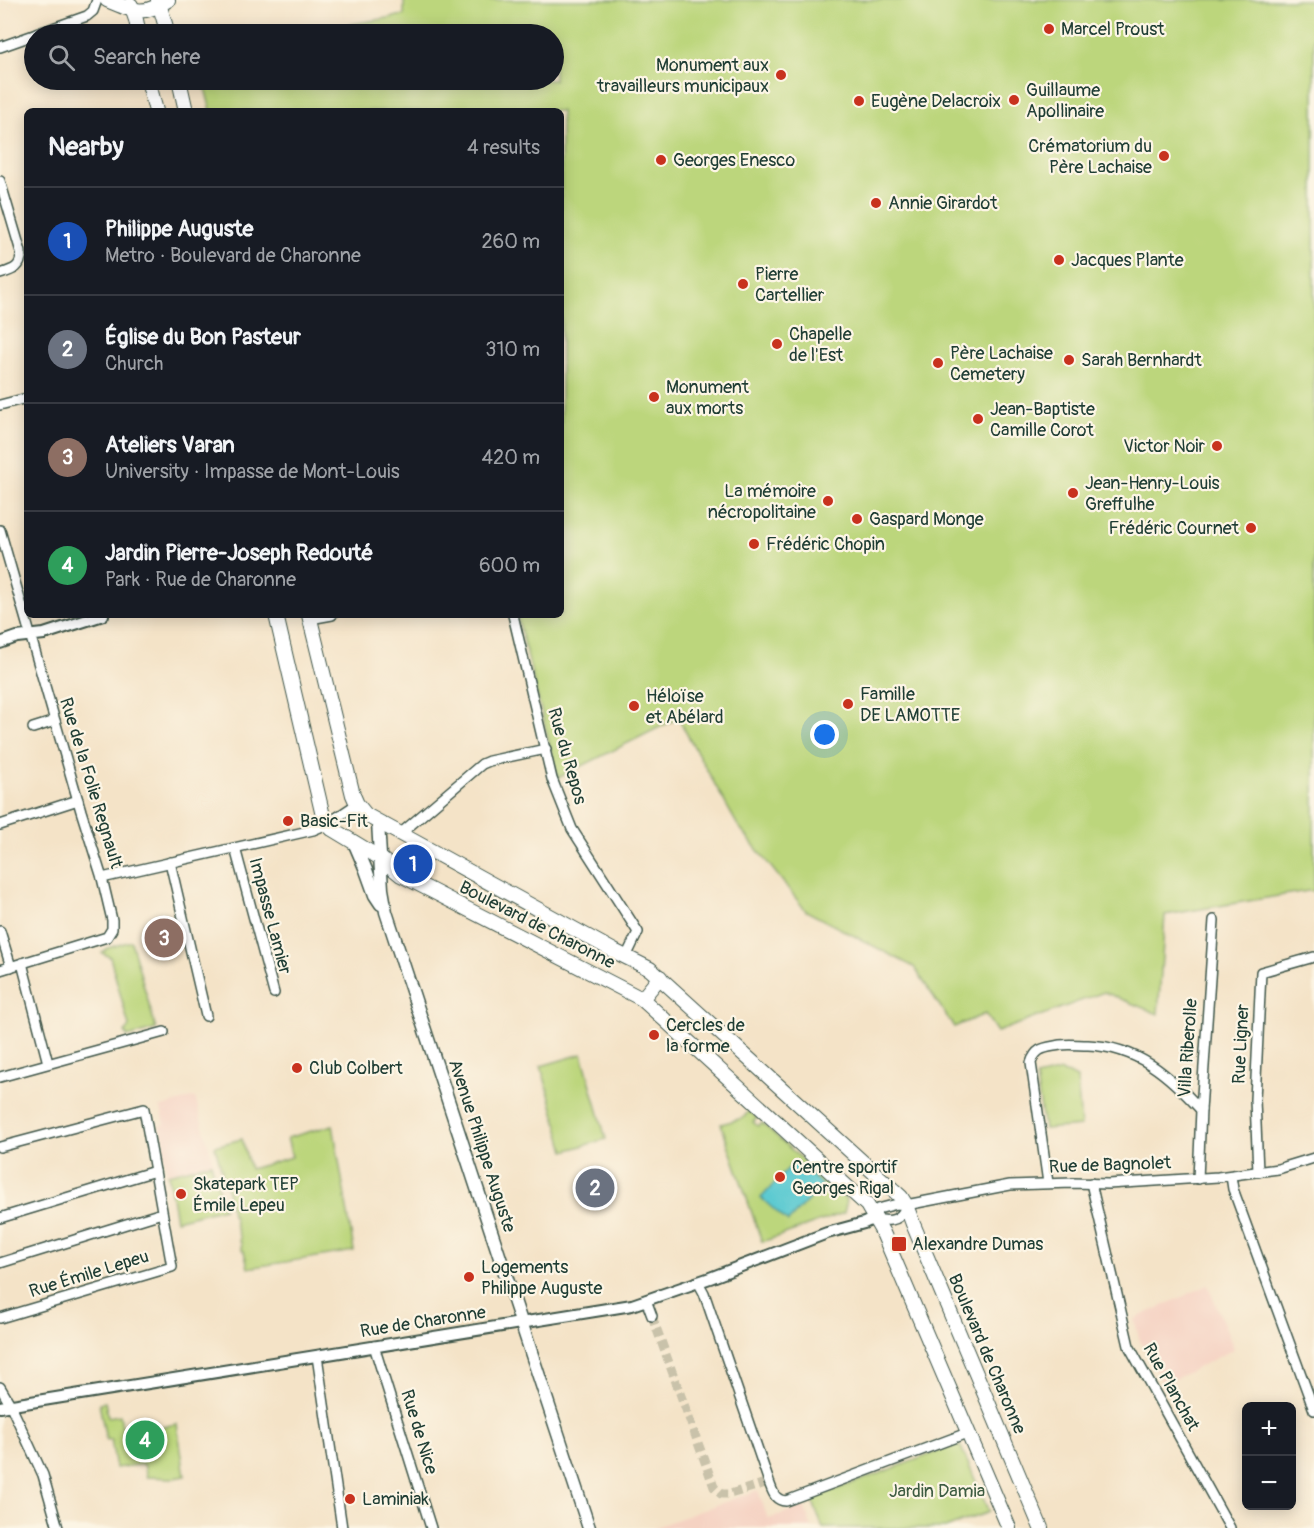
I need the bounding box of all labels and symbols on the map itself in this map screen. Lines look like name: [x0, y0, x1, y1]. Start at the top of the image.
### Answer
place label: Marcel Proust: [1061, 18, 1165, 41]
marker: Marcel Proust: [1042, 22, 1056, 36]
place label: Monument aux travailleurs municipaux: [596, 54, 769, 98]
marker: Monument aux travailleurs municipaux: [774, 68, 788, 82]
place label: Guillaume Apollinaire: [1026, 79, 1104, 123]
place label: Eugène Delacroix: [871, 90, 1001, 113]
marker: Guillaume Apollinaire: [1007, 93, 1021, 107]
marker: Eugène Delacroix: [852, 94, 866, 108]
place label: Crématorium du Père Lachaise: [1028, 135, 1152, 179]
place label: Georges Enesco: [673, 149, 795, 172]
marker: Crématorium du Père Lachaise: [1157, 149, 1171, 163]
marker: Georges Enesco: [654, 153, 668, 167]
place label: Annie Girardot: [888, 192, 998, 215]
marker: Annie Girardot: [869, 196, 883, 210]
place label: Jacques Plante: [1071, 249, 1184, 272]
marker: Jacques Plante: [1052, 253, 1066, 267]
place label: Pierre Cartellier: [755, 263, 825, 307]
marker: Pierre Cartellier: [736, 277, 750, 291]
place label: Chapelle de l'Est: [789, 323, 852, 367]
marker: Chapelle de l'Est: [770, 337, 784, 351]
place label: Père Lachaise Cemetery: [950, 342, 1053, 386]
place label: Sarah Bernhardt: [1081, 349, 1202, 372]
marker: Sarah Bernhardt: [1062, 353, 1076, 367]
marker: Père Lachaise Cemetery: [931, 356, 945, 370]
place label: Monument aux morts: [666, 376, 750, 420]
marker: Monument aux morts: [647, 390, 661, 404]
place label: Jean-Baptiste Camille Corot: [990, 398, 1095, 442]
marker: Jean-Baptiste Camille Corot: [971, 412, 985, 426]
place label: Victor Noir: [1123, 435, 1206, 458]
marker: Victor Noir: [1210, 439, 1224, 453]
place label: Jean-Henry-Louis Greffulhe: [1085, 472, 1219, 516]
place label: La mémoire nécropolitaine: [708, 480, 816, 524]
marker: Jean-Henry-Louis Greffulhe: [1066, 486, 1080, 500]
marker: La mémoire nécropolitaine: [821, 494, 835, 508]
place label: Gaspard Monge: [869, 508, 984, 531]
marker: Gaspard Monge: [850, 512, 864, 526]
place label: Frédéric Cournet: [1109, 517, 1240, 540]
marker: Frédéric Cournet: [1244, 521, 1258, 535]
place label: Frédéric Chopin: [766, 533, 885, 556]
marker: Frédéric Chopin: [747, 537, 761, 551]
place label: Famille DE LAMOTTE: [860, 683, 960, 727]
place label: Héloïse et Abélard: [646, 685, 724, 729]
street label: Rue de la Folie Regnault: [54, 695, 128, 872]
marker: Famille DE LAMOTTE: [841, 697, 855, 711]
marker: Héloïse et Abélard: [627, 699, 641, 713]
street label: Rue du Repos: [542, 705, 592, 807]
your location: [810, 720, 839, 749]
place label: Basic-Fit: [300, 810, 369, 833]
marker: Basic-Fit: [281, 814, 295, 828]
pin: 1: [394, 842, 432, 886]
street label: Impasse Lamier: [243, 855, 297, 977]
street label: Boulevard de Charonne: [455, 876, 619, 974]
pin: 3: [144, 916, 184, 960]
street label: Villa Riberolle: [1173, 998, 1203, 1098]
street label: Rue Ligner: [1227, 1003, 1255, 1085]
place label: Cercles de la forme: [666, 1014, 745, 1058]
marker: Cercles de la forme: [647, 1028, 661, 1042]
place label: Club Colbert: [309, 1057, 403, 1080]
street label: Avenue Philippe Auguste: [443, 1057, 521, 1236]
marker: Club Colbert: [290, 1061, 304, 1075]
street label: Rue de Bagnolet: [1048, 1151, 1172, 1179]
place label: Centre sportif Georges Rigal: [792, 1156, 899, 1200]
pin: 2: [576, 1166, 614, 1210]
marker: Centre sportif Georges Rigal: [773, 1170, 787, 1184]
place label: Skatepark TEP Émile Lepeu: [193, 1173, 299, 1217]
marker: Skatepark TEP Émile Lepeu: [174, 1187, 188, 1201]
place label: Alexandre Dumas: [912, 1233, 1043, 1256]
marker: Alexandre Dumas: [890, 1235, 908, 1253]
street label: Rue Émile Lepeu: [26, 1245, 152, 1303]
place label: Logements Philippe Auguste: [481, 1256, 602, 1300]
marker: Logements Philippe Auguste: [462, 1270, 476, 1284]
street label: Boulevard de Charonne: [943, 1270, 1031, 1438]
street label: Rue de Charonne: [359, 1301, 488, 1343]
street label: Rue Planchat: [1137, 1339, 1205, 1436]
street label: Rue de Nice: [395, 1387, 443, 1477]
pin: 4: [126, 1418, 164, 1462]
park label: Jardin Damia: [889, 1480, 985, 1503]
place label: Laminiak: [362, 1488, 429, 1511]
marker: Laminiak: [343, 1492, 357, 1506]

